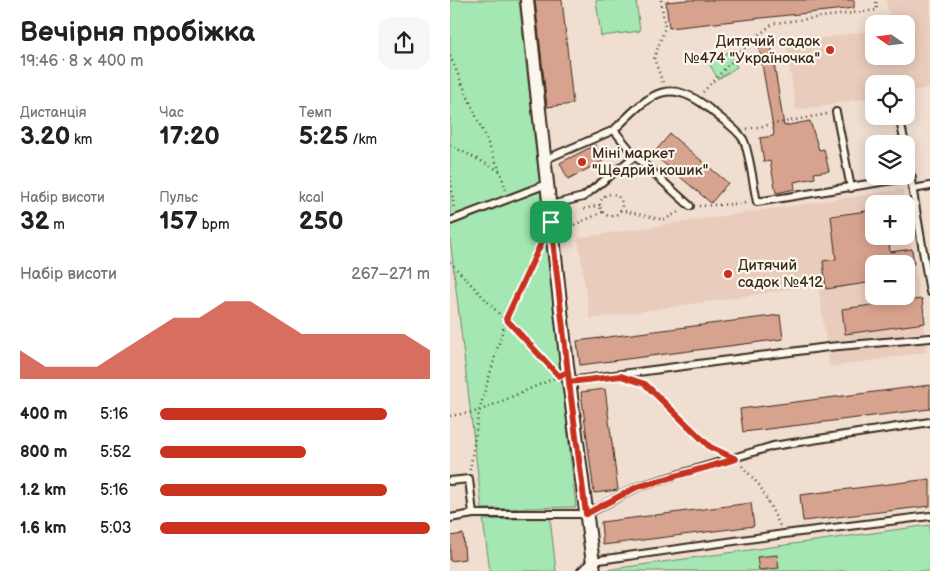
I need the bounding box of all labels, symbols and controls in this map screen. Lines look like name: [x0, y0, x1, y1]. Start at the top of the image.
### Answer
north arrow: [865, 15, 915, 65]
map controls: [865, 15, 915, 305]
text: Вечірня пробіжка: [20, 16, 255, 49]
button: share: [378, 17, 430, 69]
place label: Дитячий садок №474 "Україночка": [684, 32, 820, 68]
marker: Дитячий садок №474 "Україночка": [824, 44, 836, 56]
text: 19:46 · 8 × 400 m: [20, 52, 143, 71]
button: locate: [865, 75, 915, 125]
text: Дистанція: [20, 104, 87, 121]
text: Час: [159, 104, 184, 121]
text: Темп: [299, 104, 332, 121]
text: 3.20: [20, 121, 70, 152]
text: 17:20: [159, 121, 220, 152]
text: 5:25: [299, 121, 348, 152]
text: km: [70, 131, 92, 148]
text: /km: [348, 131, 377, 148]
button: layers: [865, 135, 915, 185]
place label: Міні маркет "Щедрий кошик": [592, 144, 708, 180]
marker: Міні маркет "Щедрий кошик": [576, 156, 588, 168]
text: Набір висоти: [20, 189, 105, 206]
text: Пульс: [159, 189, 198, 206]
text: kcal: [299, 189, 324, 206]
button: +: [865, 195, 915, 245]
pin: [530, 201, 572, 243]
text: 32: [20, 206, 50, 237]
text: 157: [159, 206, 198, 237]
text: 250: [299, 206, 344, 237]
icon: arrive: [537, 208, 565, 236]
text: m: [50, 216, 65, 233]
text: bpm: [198, 216, 229, 233]
button: −: [865, 255, 915, 305]
place label: Дитячий садок №412: [738, 256, 823, 292]
text: Набір висоти: [20, 265, 117, 284]
text: 267–271 m: [351, 265, 430, 284]
marker: Дитячий садок №412: [722, 268, 734, 280]
text: 400 m: [20, 405, 67, 424]
text: 5:16: [100, 405, 128, 424]
text: 800 m: [20, 443, 68, 462]
text: 5:52: [100, 443, 131, 462]
text: 1.2 km: [20, 481, 66, 500]
text: 5:16: [100, 481, 128, 500]
text: 1.6 km: [20, 519, 66, 538]
text: 5:03: [100, 519, 132, 538]

